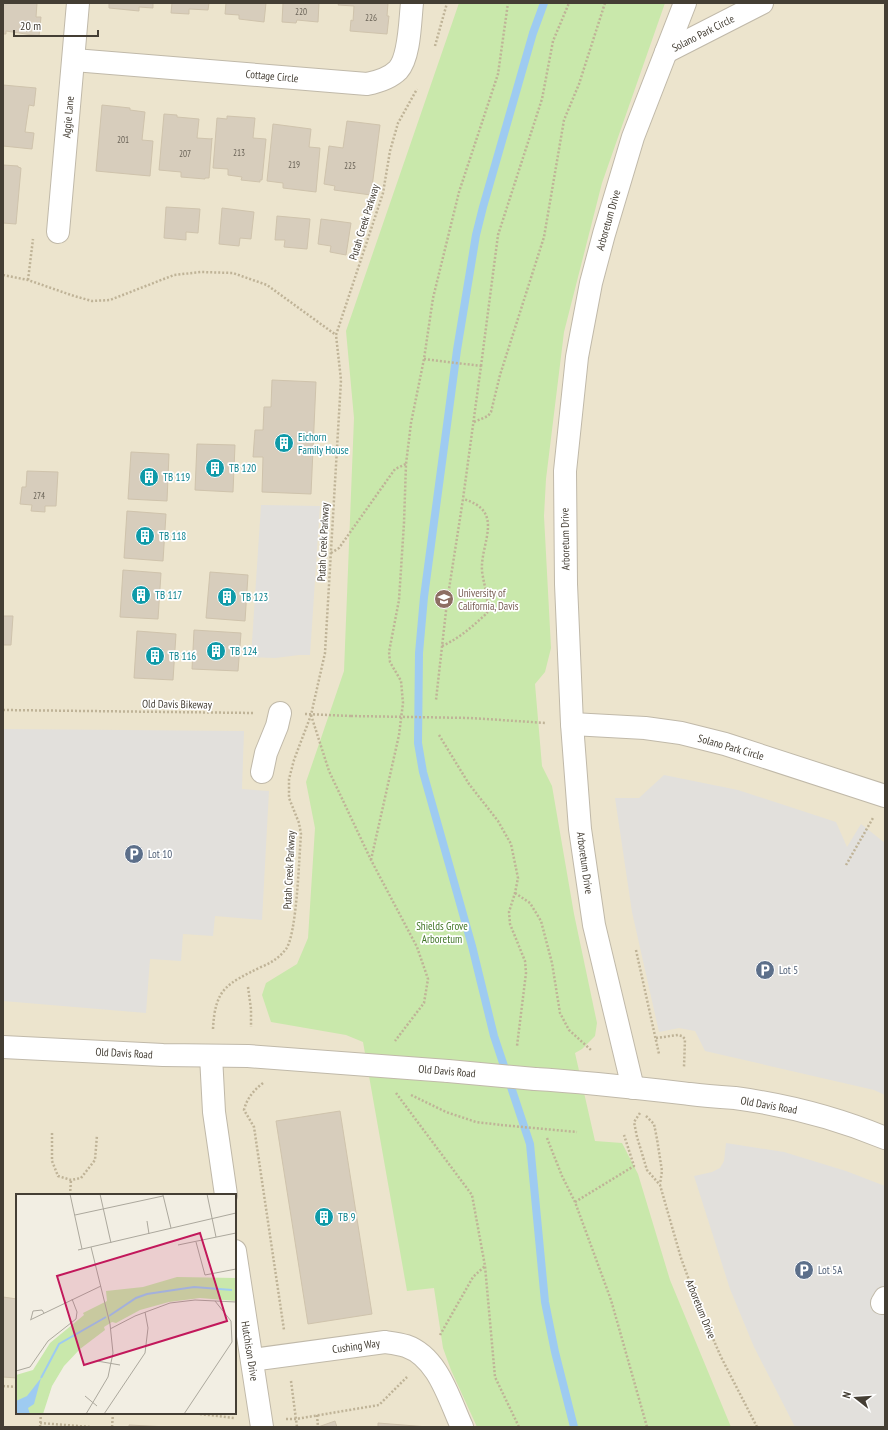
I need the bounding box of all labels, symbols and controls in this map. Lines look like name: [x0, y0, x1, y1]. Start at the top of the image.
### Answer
house number: 220: [295, 6, 307, 17]
street label: Solano Park Circle: [669, 11, 737, 55]
scale bar: [14, 12, 98, 38]
house number: 226: [365, 12, 377, 23]
text: 20 m: [20, 18, 41, 33]
street label: Cottage Circle: [245, 67, 299, 85]
street label: Aggie Lane: [59, 95, 77, 139]
house number: 201: [117, 134, 129, 145]
house number: 213: [233, 147, 245, 158]
house number: 207: [179, 148, 191, 159]
house number: 219: [288, 159, 300, 170]
house number: 225: [344, 160, 356, 171]
street label: Putah Creek Parkway: [346, 182, 382, 262]
street label: Arboretum Drive: [593, 188, 623, 252]
place label: Eichorn Family House: [298, 430, 349, 457]
building icon: Eichorn Family House: [273, 432, 295, 454]
building icon: TB 120: [204, 457, 226, 479]
place label: TB 120: [229, 461, 256, 475]
building icon: TB 119: [138, 466, 160, 488]
place label: TB 119: [163, 470, 190, 484]
house number: 274: [33, 490, 45, 501]
street label: Putah Creek Parkway: [314, 502, 332, 582]
street label: Arboretum Drive: [557, 507, 573, 570]
building icon: TB 118: [134, 525, 156, 547]
place label: TB 118: [159, 529, 186, 543]
building icon: TB 117: [130, 584, 152, 606]
building icon: TB 123: [216, 586, 238, 608]
place label: University of California, Davis: [458, 586, 519, 613]
place label: TB 117: [155, 588, 182, 602]
school or university icon: University of California, Davis: [433, 588, 455, 610]
place label: TB 123: [241, 590, 268, 604]
building icon: TB 124: [205, 640, 227, 662]
place label: TB 124: [230, 644, 257, 658]
building icon: TB 116: [144, 645, 166, 667]
place label: TB 116: [169, 649, 196, 663]
street label: Old Davis Bikeway: [142, 696, 213, 712]
street label: Solano Park Circle: [696, 731, 766, 763]
street label: Putah Creek Parkway: [280, 830, 298, 910]
street label: Arboretum Drive: [574, 831, 596, 895]
parking icon: Lot 10: [123, 843, 145, 865]
place label: Lot 10: [148, 847, 172, 861]
park label: Shields Grove Arboretum: [416, 919, 468, 946]
parking icon: Lot 5: [754, 959, 776, 981]
place label: Lot 5: [779, 963, 798, 977]
street label: Old Davis Road: [95, 1045, 153, 1062]
street label: Old Davis Road: [418, 1062, 476, 1080]
street label: Old Davis Road: [740, 1093, 799, 1117]
inset map: [16, 1194, 236, 1414]
building icon: TB 9: [313, 1206, 335, 1228]
place label: TB 9: [338, 1210, 355, 1224]
parking icon: Lot 5A: [793, 1259, 815, 1281]
place label: Lot 5A: [818, 1263, 843, 1277]
street label: Arboretum Drive: [683, 1277, 719, 1341]
street label: Hutchison Drive: [238, 1320, 262, 1382]
street label: Cushing Way: [331, 1336, 382, 1356]
north arrow: [836, 1378, 876, 1418]
text: N: [839, 1390, 854, 1400]

